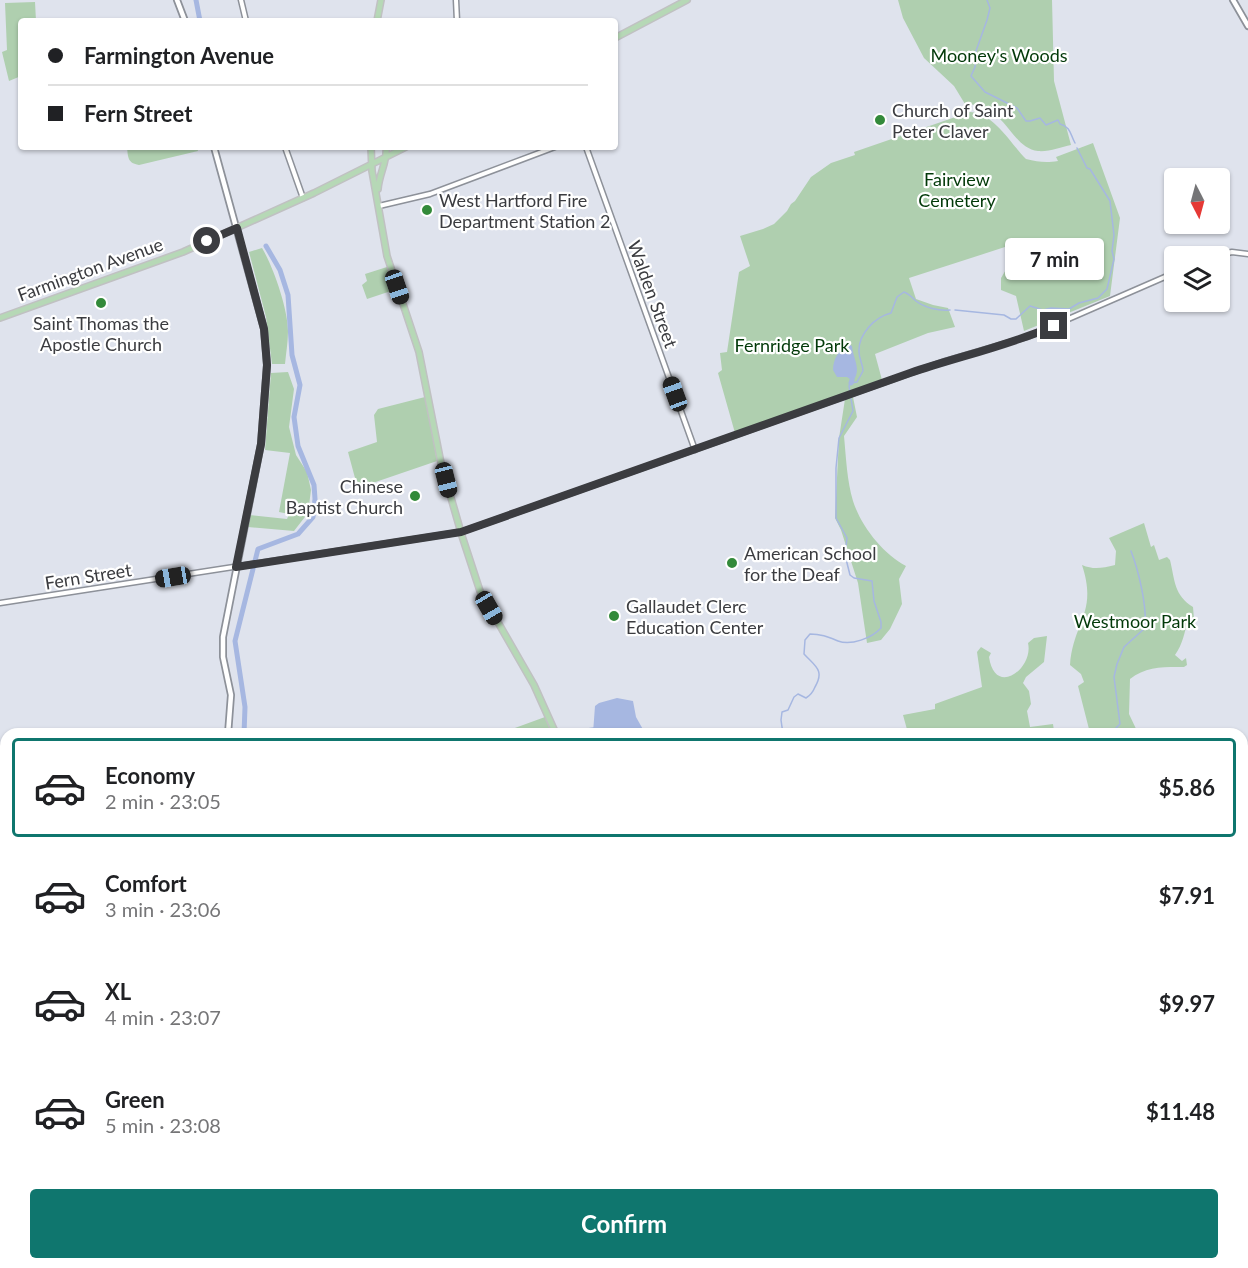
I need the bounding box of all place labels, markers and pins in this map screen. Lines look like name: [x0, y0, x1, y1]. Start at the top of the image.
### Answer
place label: Church of Saint Peter Claver: [892, 99, 1014, 142]
marker: Church of Saint Peter Claver: [873, 113, 887, 127]
place label: West Hartford Fire Department Station 2: [439, 189, 610, 232]
marker: West Hartford Fire Department Station 2: [420, 203, 434, 217]
marker: Saint Thomas the Apostle Church: [94, 296, 108, 310]
place label: Saint Thomas the Apostle Church: [33, 312, 169, 355]
place label: Chinese Baptist Church: [286, 475, 403, 518]
marker: Chinese Baptist Church: [408, 489, 422, 503]
place label: American School for the Deaf: [744, 542, 877, 585]
marker: American School for the Deaf: [725, 556, 739, 570]
place label: Gallaudet Clerc Education Center: [626, 595, 764, 638]
marker: Gallaudet Clerc Education Center: [607, 609, 621, 623]

